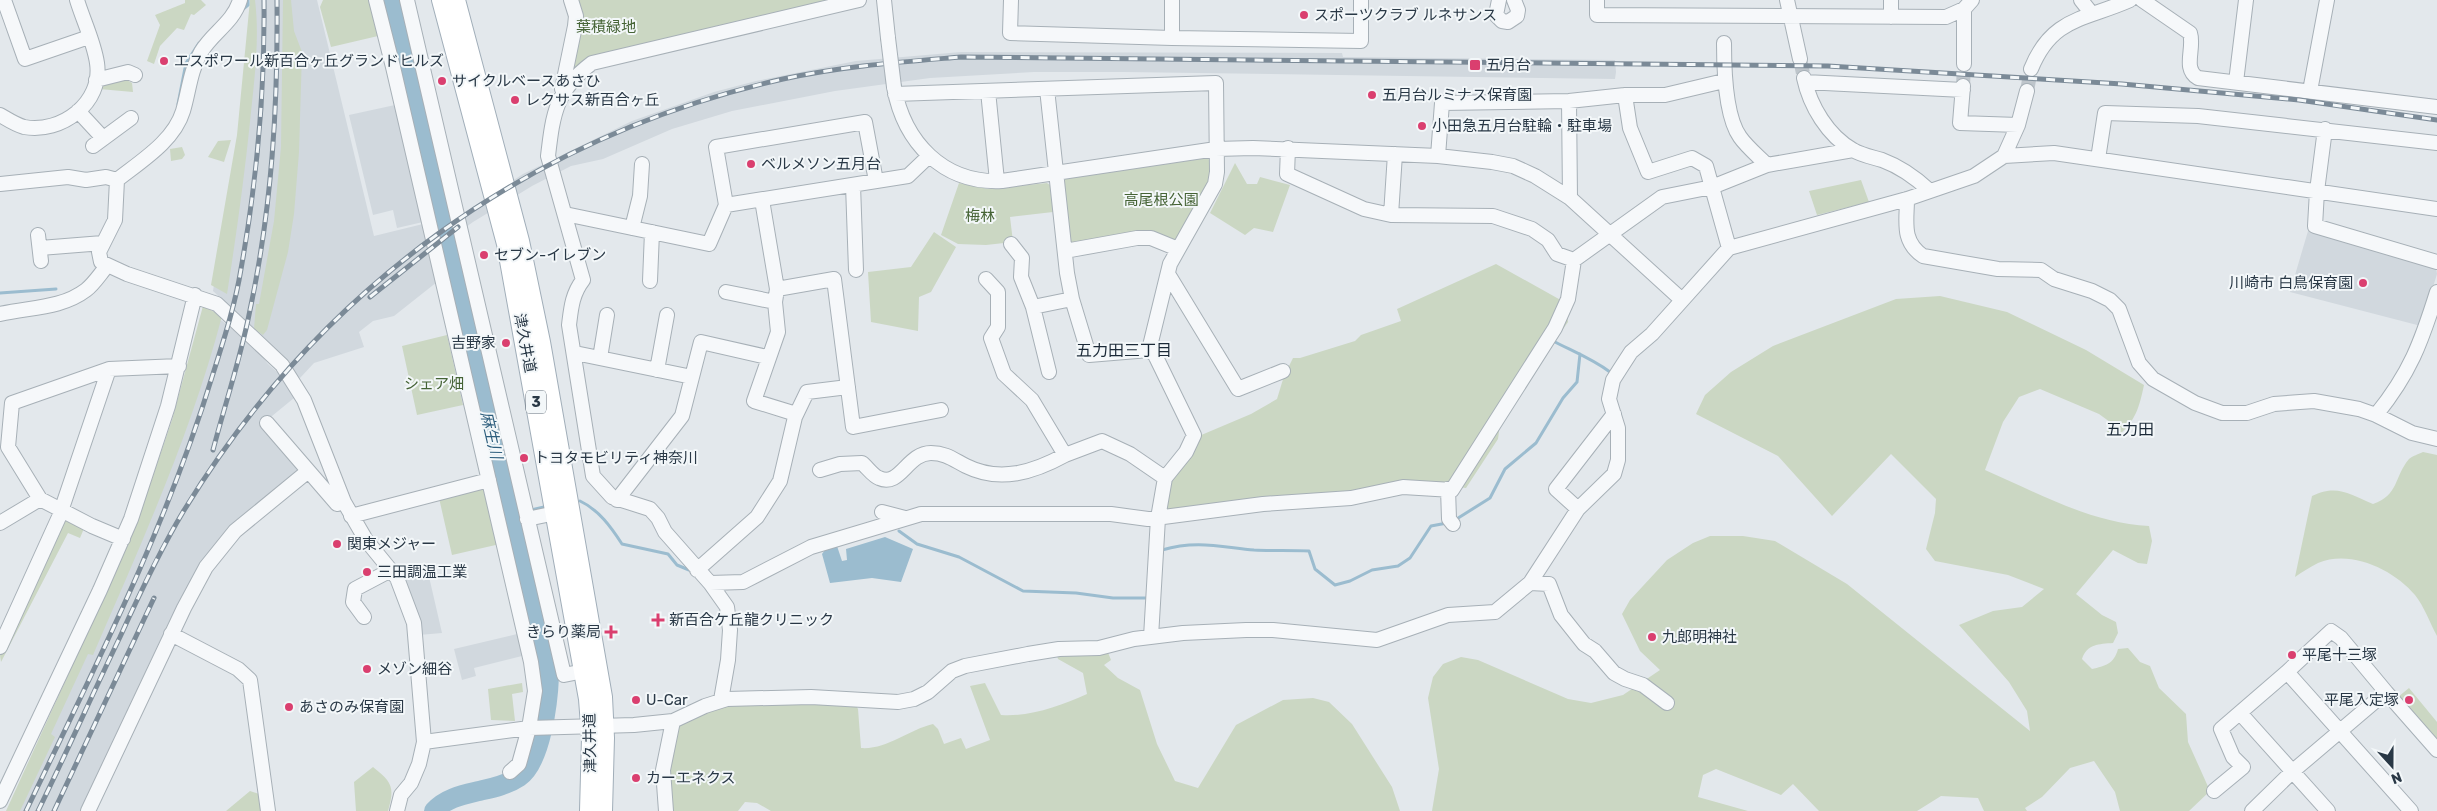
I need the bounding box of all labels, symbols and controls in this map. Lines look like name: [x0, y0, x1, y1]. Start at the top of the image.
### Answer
place label: スポーツクラブ ルネサンス: [1314, 6, 1497, 24]
marker: スポーツクラブ ルネサンス: [1298, 9, 1310, 21]
park label: 葉積緑地: [576, 18, 636, 36]
place label: エスポワール新百合ヶ丘グランドヒルズ: [174, 52, 444, 70]
marker: エスポワール新百合ヶ丘グランドヒルズ: [158, 55, 170, 67]
place label: 五月台: [1486, 56, 1531, 74]
marker: 五月台: [1468, 58, 1482, 72]
place label: サイクルベースあさひ: [452, 72, 601, 90]
marker: サイクルベースあさひ: [436, 75, 448, 87]
place label: 五月台ルミナス保育園: [1382, 86, 1532, 104]
marker: 五月台ルミナス保育園: [1366, 89, 1378, 101]
place label: レクサス新百合ヶ丘: [525, 91, 660, 109]
marker: レクサス新百合ヶ丘: [509, 94, 521, 106]
place label: 小田急五月台駐輪・駐車場: [1432, 117, 1612, 135]
marker: 小田急五月台駐輪・駐車場: [1416, 120, 1428, 132]
place label: ベルメソン五月台: [761, 155, 881, 173]
marker: ベルメソン五月台: [745, 158, 757, 170]
park label: 高尾根公園: [1123, 191, 1199, 209]
park label: 梅林: [965, 207, 995, 225]
place label: セブン-イレブン: [494, 246, 606, 264]
marker: セブン-イレブン: [478, 249, 490, 261]
place label: 川崎市 白鳥保育園: [2229, 274, 2353, 292]
marker: 川崎市 白鳥保育園: [2357, 277, 2369, 289]
street label: 津久井道: [510, 312, 540, 374]
place label: 吉野家: [451, 334, 496, 352]
marker: 吉野家: [500, 337, 512, 349]
district label: 五力田三丁目: [1076, 341, 1172, 360]
park label: シェア畑: [404, 375, 464, 393]
road number: 3: [526, 391, 546, 414]
water label: 麻生川: [477, 410, 507, 463]
district label: 五力田: [2106, 420, 2154, 439]
place label: トヨタモビリティ神奈川: [534, 449, 698, 467]
marker: トヨタモビリティ神奈川: [518, 452, 530, 464]
place label: 関東メジャー: [347, 535, 436, 553]
marker: 関東メジャー: [331, 538, 343, 550]
place label: 三田調温工業: [377, 563, 467, 581]
marker: 三田調温工業: [361, 566, 373, 578]
place label: 新百合ケ丘龍クリニック: [669, 611, 834, 629]
marker: 新百合ケ丘龍クリニック: [651, 613, 665, 627]
place label: きらり薬局: [526, 623, 601, 641]
marker: きらり薬局: [605, 626, 617, 638]
place label: 九郎明神社: [1662, 628, 1737, 646]
marker: 九郎明神社: [1646, 631, 1658, 643]
place label: 平尾十三塚: [2302, 646, 2377, 664]
marker: 平尾十三塚: [2286, 649, 2298, 661]
place label: メゾン細谷: [377, 660, 452, 678]
marker: メゾン細谷: [361, 663, 373, 675]
place label: U-Car: [646, 691, 688, 709]
place label: 平尾入定塚: [2324, 691, 2399, 709]
marker: U-Car: [630, 694, 642, 706]
marker: 平尾入定塚: [2403, 694, 2415, 706]
place label: あさのみ保育園: [299, 698, 404, 716]
marker: あさのみ保育園: [283, 701, 295, 713]
street label: 津久井道: [580, 713, 600, 773]
north arrow: [2367, 741, 2417, 791]
text: N: [2389, 768, 2404, 787]
place label: カーエネクス: [646, 769, 736, 787]
marker: カーエネクス: [630, 772, 642, 784]

